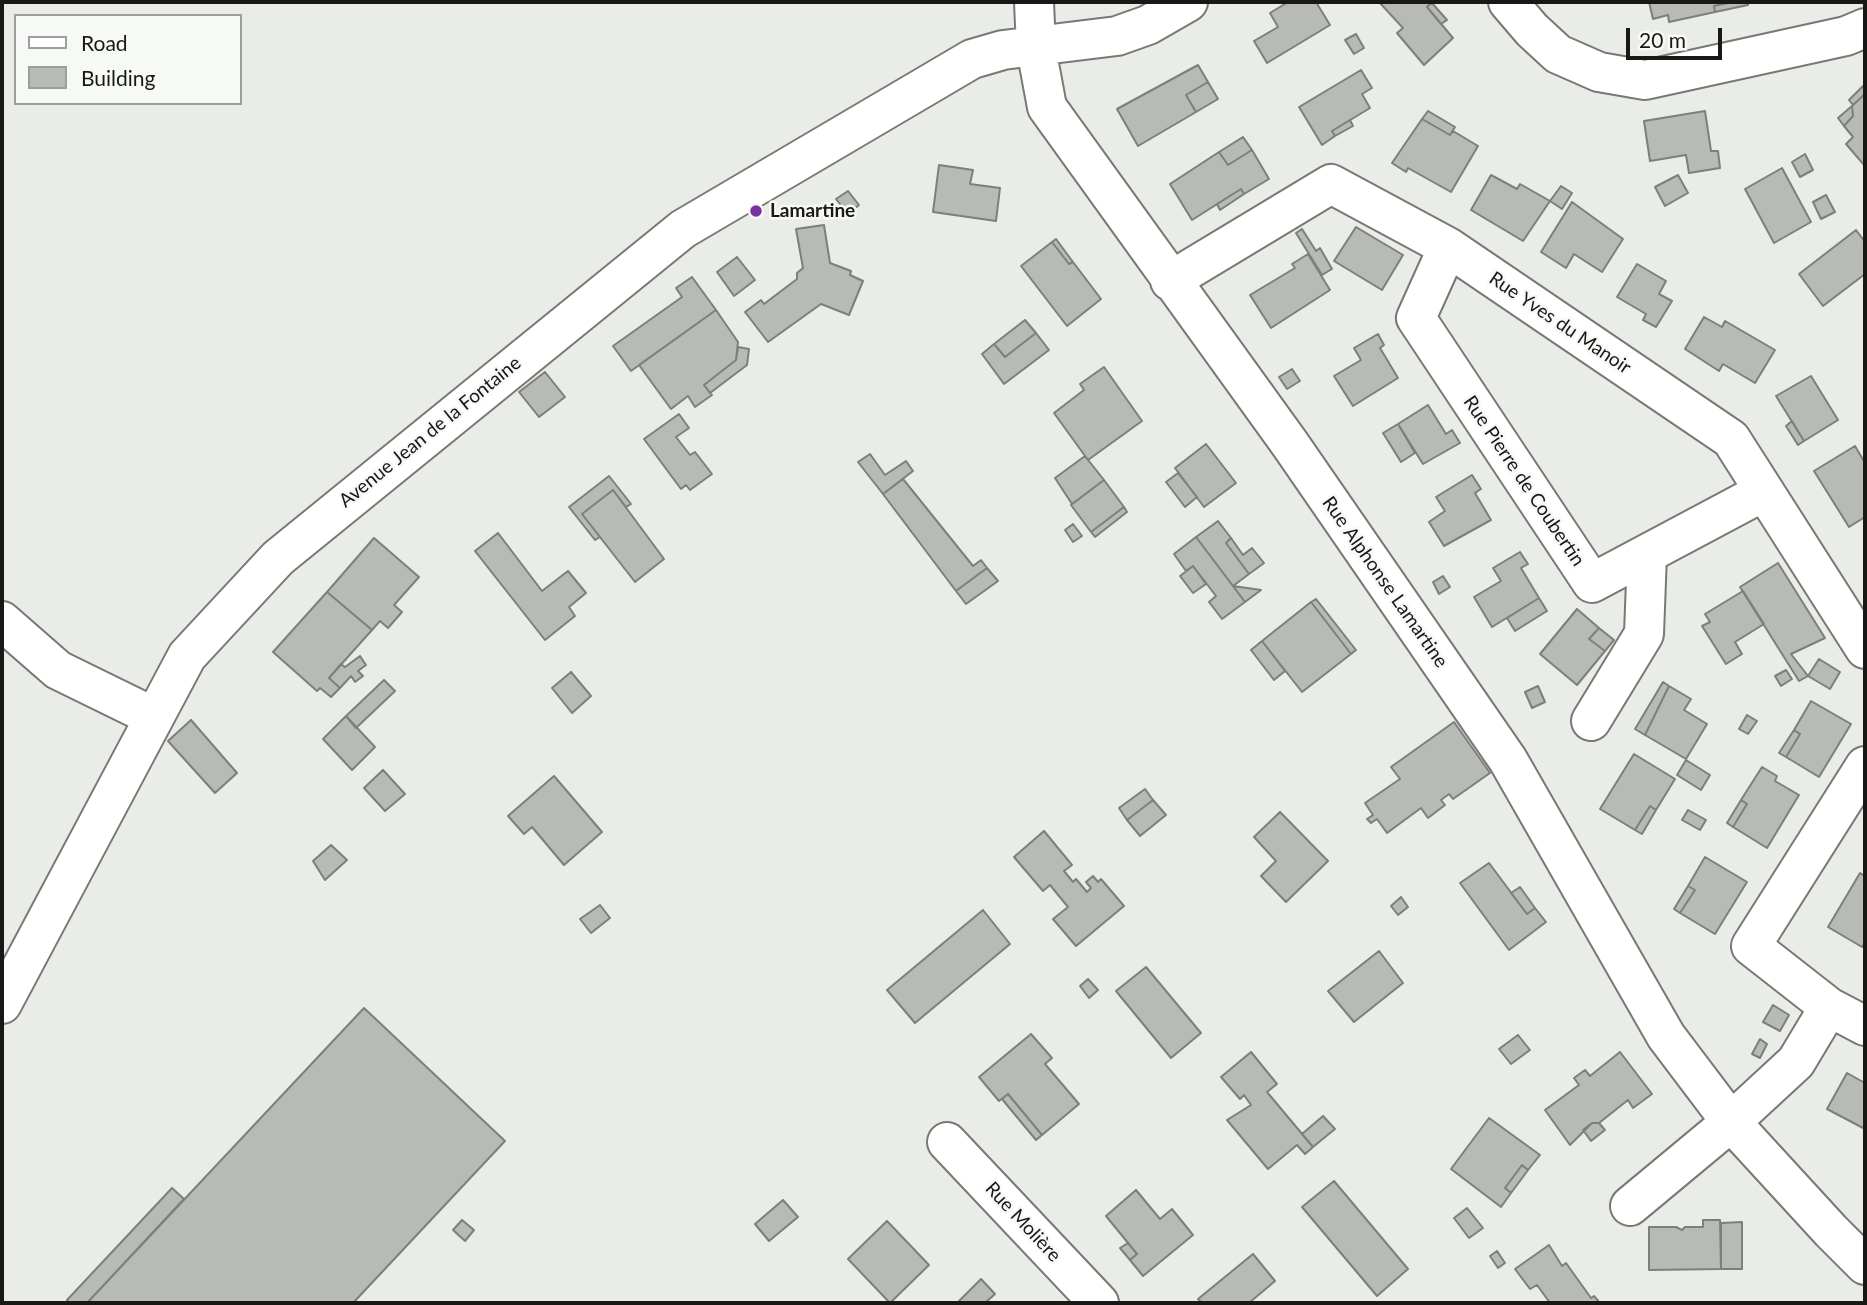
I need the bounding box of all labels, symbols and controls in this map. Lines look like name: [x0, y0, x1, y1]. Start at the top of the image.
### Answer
legend: [14, 14, 242, 105]
scale bar: [1629, 14, 1725, 58]
text: 20 m: [1639, 27, 1686, 52]
text: Road: [81, 30, 128, 55]
text: Building: [81, 65, 156, 90]
place label: Lamartine: [770, 200, 855, 222]
marker: Lamartine: [748, 203, 764, 219]
street label: Rue Yves du Manoir: [1485, 267, 1635, 379]
street label: Avenue Jean de la Fontaine: [334, 352, 526, 512]
street label: Rue Pierre de Coubertin: [1458, 391, 1590, 571]
street label: Rue Alphonse Lamartine: [1317, 492, 1453, 672]
street label: Rue Molière: [980, 1177, 1066, 1267]

